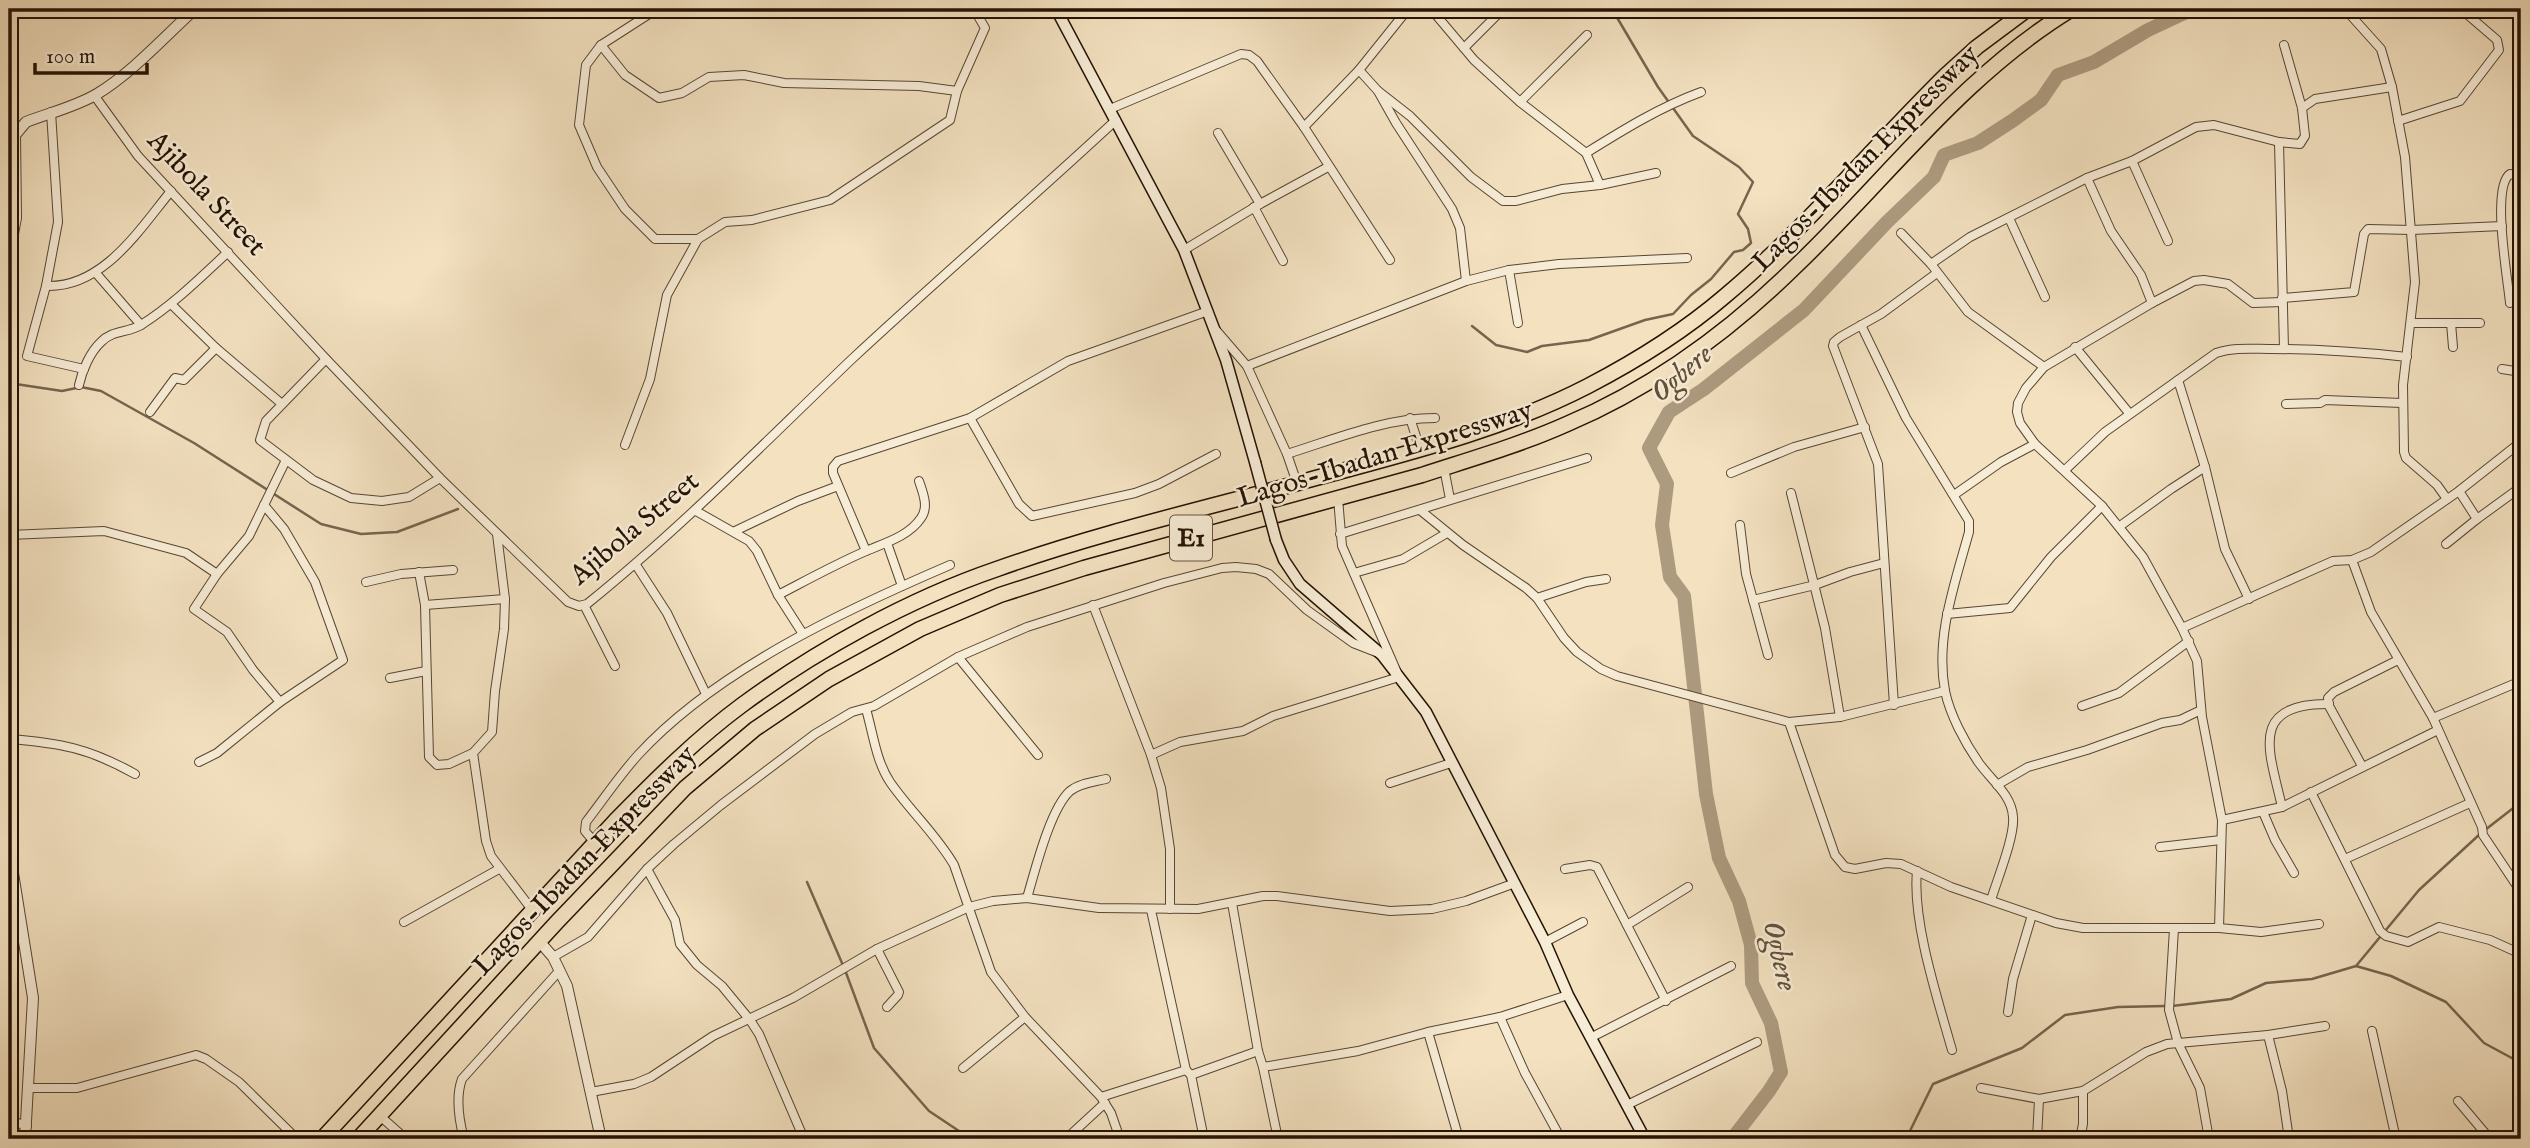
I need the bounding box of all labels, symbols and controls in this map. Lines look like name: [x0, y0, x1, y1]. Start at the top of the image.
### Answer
scale bar: [35, 32, 147, 76]
street label: Lagos-Ibadan Expressway: [1745, 38, 1987, 280]
text: 100 m: [46, 44, 95, 71]
street label: Ajibola Street: [139, 123, 273, 264]
water label: Ogbere: [1643, 336, 1721, 412]
street label: Lagos-Ibadan Expressway: [1233, 393, 1537, 517]
street label: Ajibola Street: [562, 464, 707, 594]
road number: E1: [1170, 516, 1212, 560]
street label: Lagos-Ibadan Expressway: [466, 738, 704, 984]
water label: Ogbere: [1753, 917, 1805, 995]

